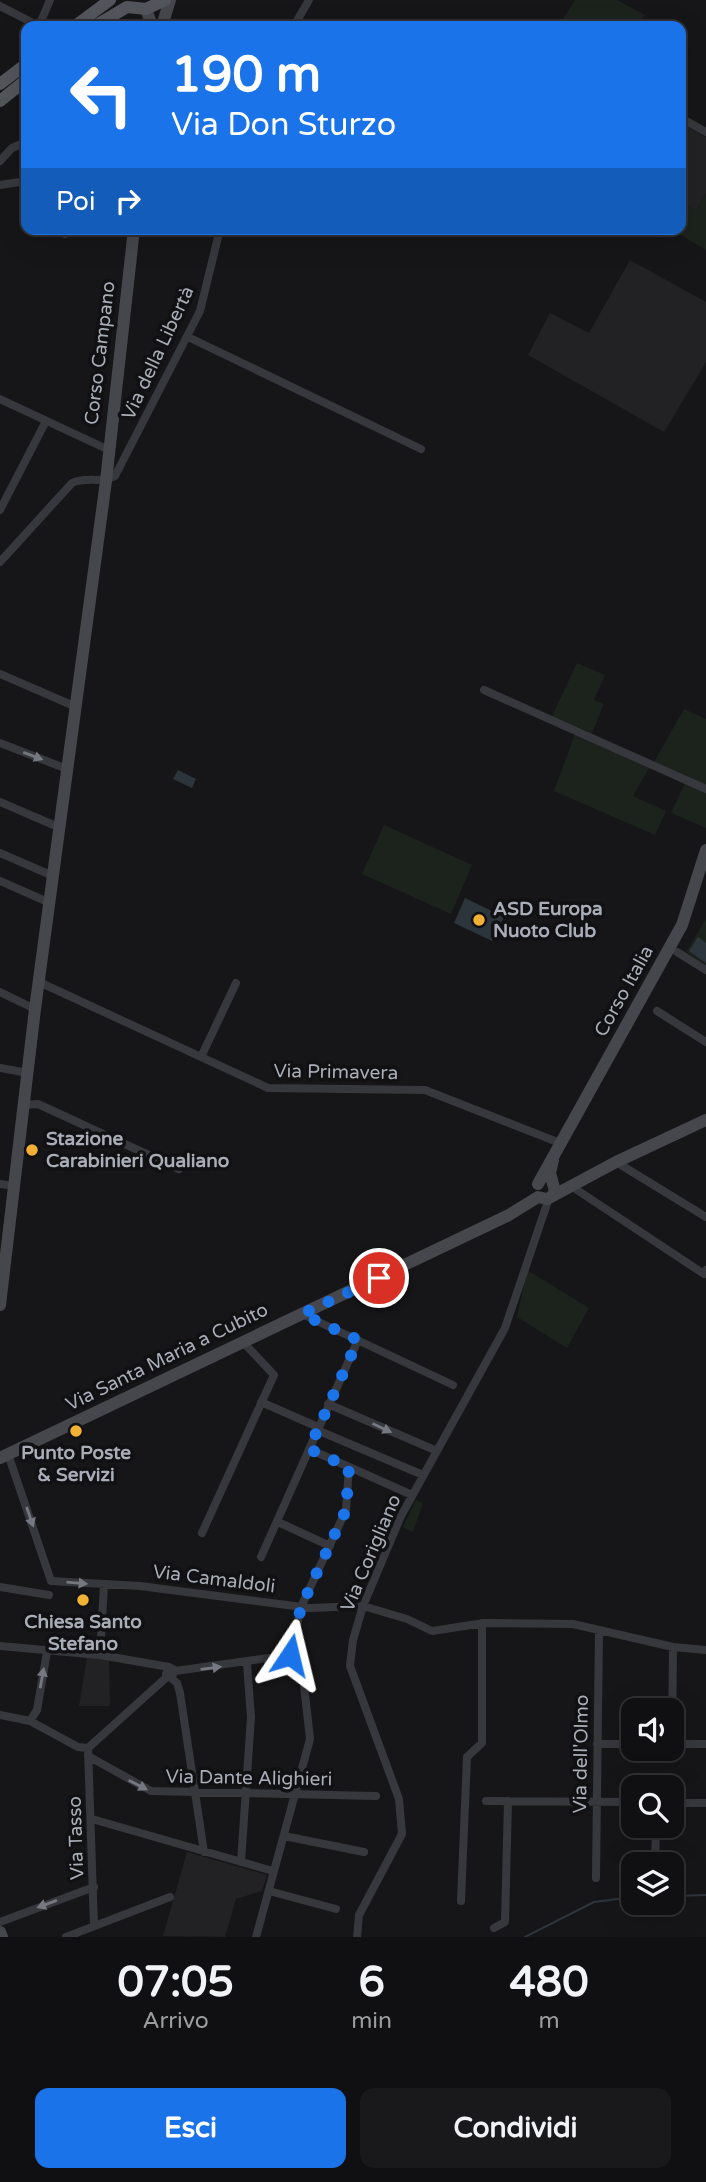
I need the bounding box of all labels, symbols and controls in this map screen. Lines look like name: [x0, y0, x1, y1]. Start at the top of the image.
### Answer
text: 190 m: [171, 46, 321, 105]
icon: left: [56, 49, 147, 140]
text: Via Don Sturzo: [171, 106, 396, 144]
icon: right: [109, 182, 147, 220]
text: Poi: [56, 186, 95, 217]
street label: Corso Campano: [80, 280, 120, 426]
street label: Via della Libertà: [117, 283, 199, 423]
one-way arrow: [23, 751, 44, 762]
place label: ASD Europa Nuoto Club: [493, 898, 603, 942]
marker: ASD Europa Nuoto Club: [471, 912, 487, 928]
street label: Corso Italia: [590, 942, 658, 1040]
street label: Via Primavera: [274, 1060, 398, 1084]
place label: Stazione Carabinieri Qualiano: [46, 1128, 229, 1172]
marker: Stazione Carabinieri Qualiano: [24, 1142, 40, 1158]
pin: [349, 1248, 409, 1308]
icon: arrive: [360, 1259, 398, 1297]
street label: Via Santa Maria a Cubito: [62, 1298, 272, 1416]
one-way arrow: [372, 1422, 392, 1434]
marker: Punto Poste & Servizi: [68, 1423, 84, 1439]
place label: Punto Poste & Servizi: [21, 1442, 131, 1486]
street label: Via Corigliano: [336, 1491, 406, 1615]
one-way arrow: [25, 1507, 36, 1528]
street label: Via Camaldoli: [152, 1561, 276, 1597]
one-way arrow: [66, 1578, 88, 1589]
marker: Chiesa Santo Stefano: [75, 1592, 91, 1608]
place label: Chiesa Santo Stefano: [24, 1611, 142, 1655]
position arrow: [253, 1618, 327, 1692]
one-way arrow: [201, 1663, 223, 1674]
one-way arrow: [37, 1667, 48, 1689]
street label: Via dell'Olmo: [569, 1694, 593, 1814]
map controls: [621, 1698, 684, 1915]
button: sound: [621, 1698, 684, 1761]
street label: Via Dante Alighieri: [165, 1766, 333, 1790]
button: search: [621, 1775, 684, 1838]
one-way arrow: [128, 1779, 148, 1790]
street label: Via Tasso: [64, 1796, 88, 1880]
button: layers: [621, 1852, 684, 1915]
one-way arrow: [36, 1899, 57, 1910]
text: 07:05: [117, 1957, 234, 2008]
text: 6: [358, 1957, 385, 2008]
text: 480: [509, 1957, 589, 2008]
text: Arrivo: [142, 2007, 209, 2035]
text: min: [351, 2007, 392, 2035]
text: m: [538, 2007, 560, 2035]
button: Esci: [35, 2088, 346, 2168]
button: Condividi: [360, 2088, 671, 2168]

